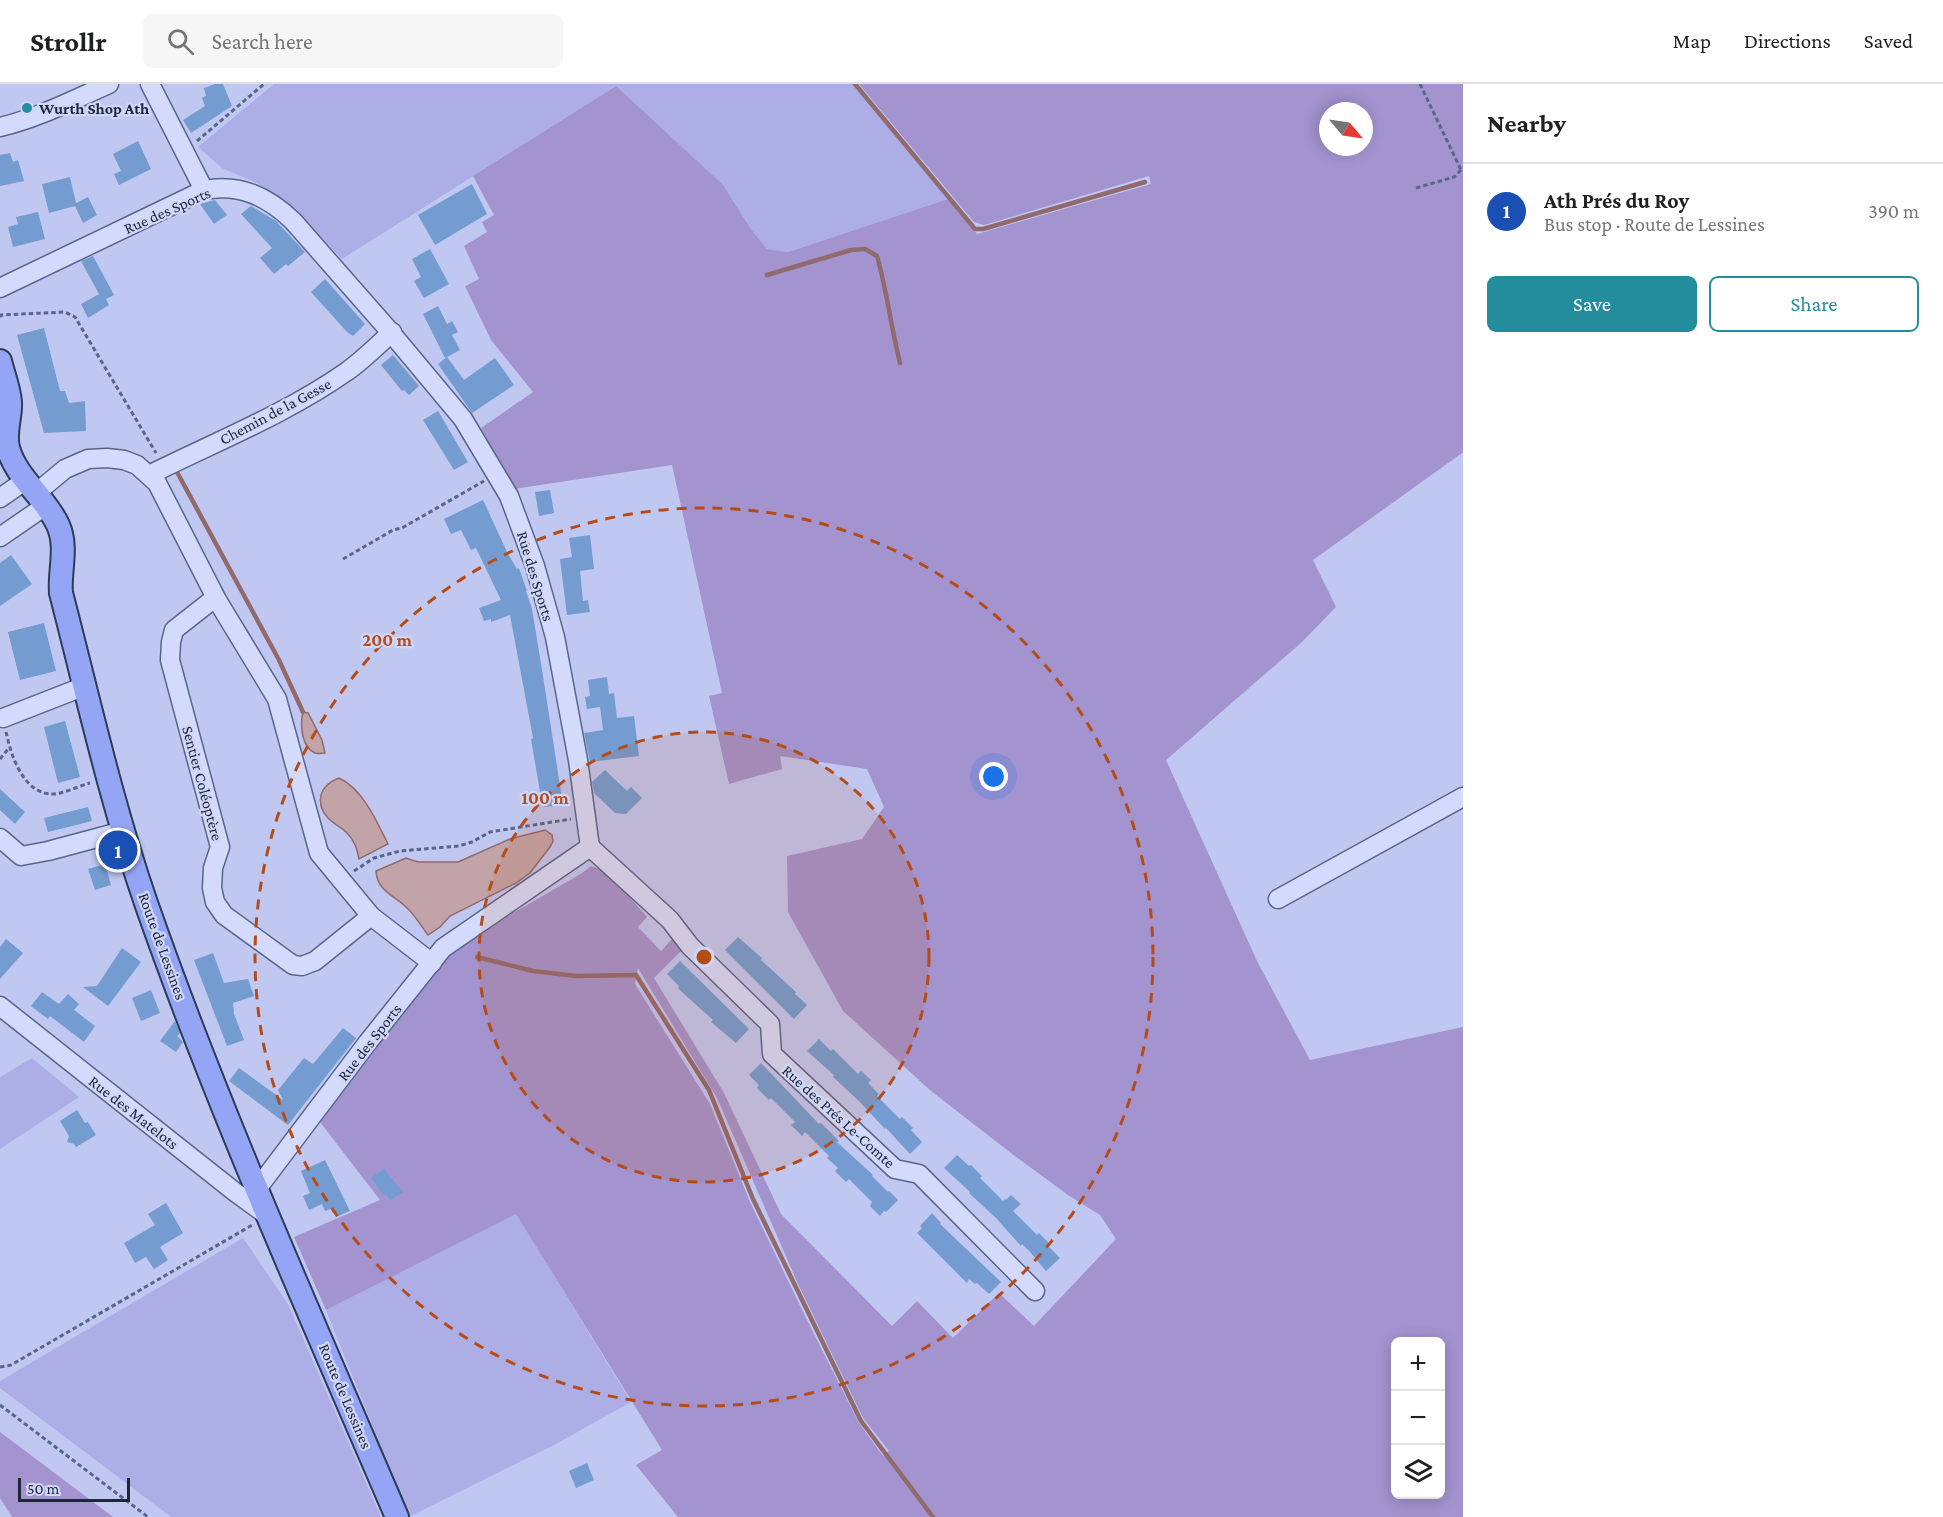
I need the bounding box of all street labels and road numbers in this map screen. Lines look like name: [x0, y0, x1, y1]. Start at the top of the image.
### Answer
street label: Rue des Sports: [121, 184, 213, 238]
street label: Chemin de la Gesse: [217, 375, 334, 448]
street label: Rue des Sports: [513, 529, 557, 623]
street label: Sentier Coléoptère: [178, 724, 226, 842]
street label: Route de Lessines: [135, 890, 190, 1002]
street label: Rue des Sports: [334, 1000, 405, 1085]
street label: Rue des Prés Le-Comte: [779, 1062, 898, 1171]
street label: Rue des Matelots: [86, 1072, 182, 1152]
street label: Route de Lessines: [316, 1341, 375, 1451]

